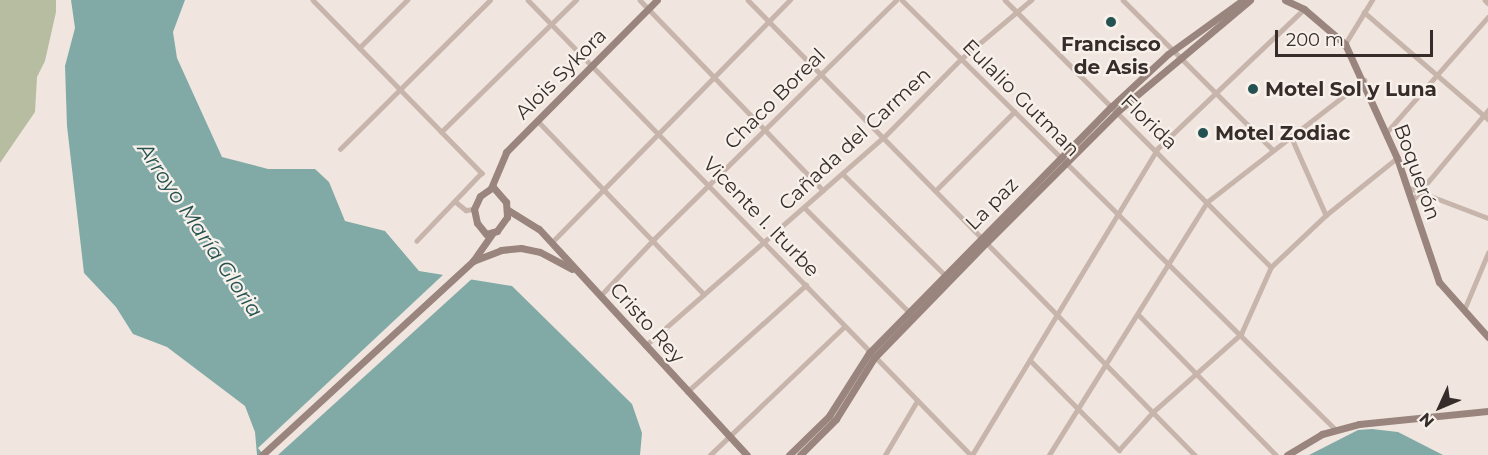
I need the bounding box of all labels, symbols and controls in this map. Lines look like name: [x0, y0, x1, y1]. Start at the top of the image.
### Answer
marker: Francisco de Asis: [1104, 15, 1118, 29]
scale bar: [1278, 18, 1436, 56]
street label: Alois Sykora: [510, 23, 612, 125]
text: 200 m: [1286, 29, 1344, 51]
place label: Francisco de Asis: [1061, 32, 1161, 79]
street label: Eulalio Gutman: [957, 34, 1085, 162]
street label: Chaco Boreal: [720, 44, 830, 154]
street label: Cañada del Carmen: [774, 63, 936, 215]
place label: Motel Sol y Luna: [1265, 77, 1437, 101]
marker: Motel Sol y Luna: [1246, 82, 1260, 96]
street label: Florida: [1116, 89, 1182, 155]
place label: Motel Zodiac: [1215, 121, 1350, 145]
street label: Boquerón: [1389, 121, 1445, 223]
marker: Motel Zodiac: [1196, 126, 1210, 140]
water label: Arroyo María Gloria: [132, 138, 268, 322]
street label: Vicente I. Iturbe: [698, 152, 824, 282]
street label: La paz: [961, 173, 1023, 235]
street label: Cristo Rey: [605, 278, 689, 368]
north arrow: [1410, 377, 1470, 437]
text: N: [1415, 409, 1438, 431]

